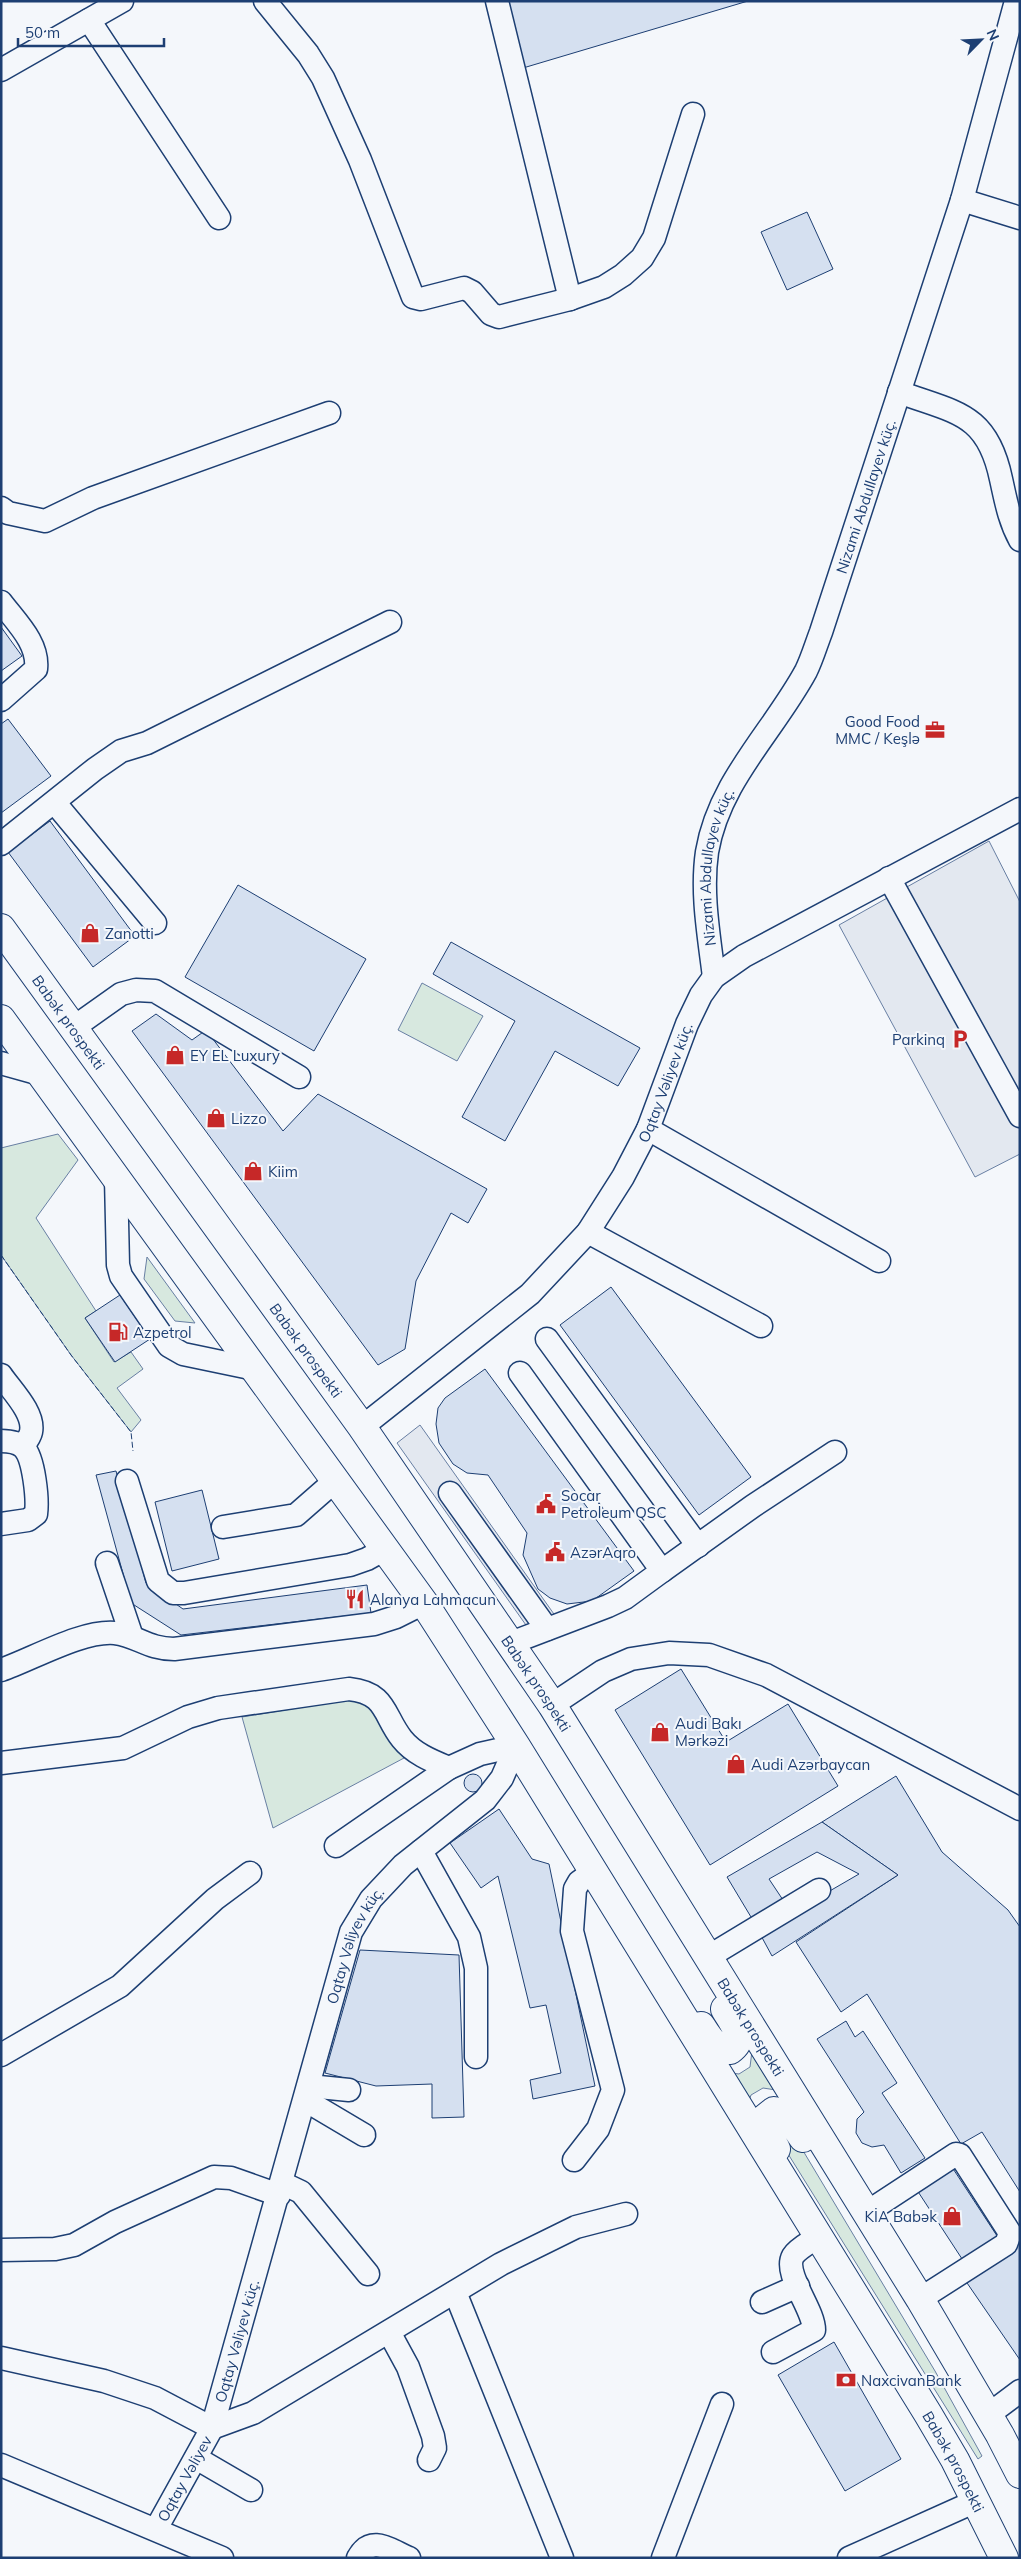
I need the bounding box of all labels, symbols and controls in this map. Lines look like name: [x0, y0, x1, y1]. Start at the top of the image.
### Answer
scale bar: [18, 15, 164, 47]
north arrow: [956, 15, 1006, 65]
text: 50 m: [25, 23, 60, 42]
text: N: [983, 26, 1003, 43]
street label: Nizami Abdullayev küç.: [831, 417, 899, 576]
place label: Good Food MMC / Keşlə: [835, 712, 920, 748]
office icon: Good Food MMC / Keşlə: [924, 719, 946, 741]
street label: Nizami Abdullayev küç.: [695, 785, 738, 947]
shop icon: Zanotti: [79, 922, 101, 944]
place label: Zanotti: [105, 924, 154, 943]
street label: Babək prospekti: [28, 971, 110, 1073]
street label: Oqtay Vəliyev küç.: [633, 1020, 696, 1146]
parking icon: Parkinq: [949, 1028, 971, 1050]
place label: Parkinq: [892, 1030, 945, 1049]
shop icon: EY EL Luxury: [164, 1044, 186, 1066]
place label: EY EL Luxury: [190, 1046, 280, 1065]
shop icon: Lizzo: [205, 1107, 227, 1129]
place label: Lizzo: [231, 1109, 267, 1128]
shop icon: Kiim: [242, 1160, 264, 1182]
place label: Kiim: [268, 1162, 298, 1181]
street label: Babək prospekti: [266, 1299, 347, 1401]
fuel station icon: Azpetrol: [107, 1321, 129, 1343]
place label: Azpetrol: [133, 1323, 192, 1342]
place label: Socar Petroleum QSC: [561, 1486, 666, 1522]
public building icon: Socar Petroleum QSC: [535, 1493, 557, 1515]
public building icon: AzərAqro: [544, 1541, 566, 1563]
place label: AzərAqro: [570, 1543, 636, 1562]
restaurant icon: Alanya Lahmacun: [344, 1588, 366, 1610]
place label: Alanya Lahmacun: [370, 1590, 496, 1609]
street label: Babək prospekti: [498, 1631, 576, 1735]
place label: Audi Bakı Mərkəzi: [675, 1714, 742, 1750]
shop icon: Audi Bakı Mərkəzi: [649, 1721, 671, 1743]
shop icon: Audi Azərbaycan: [725, 1753, 747, 1775]
place label: Audi Azərbaycan: [751, 1755, 870, 1774]
street label: Oqtay Vəliyev küç.: [322, 1882, 388, 2006]
street label: Babək prospekti: [714, 1974, 789, 2079]
shop icon: KİA Babək: [941, 2205, 963, 2227]
place label: KİA Babək: [865, 2207, 937, 2226]
street label: Oqtay Vəliyev küç.: [210, 2277, 263, 2404]
bank icon: NaxcivanBank: [835, 2369, 857, 2391]
place label: NaxcivanBank: [861, 2371, 962, 2390]
street label: Babək prospekti: [919, 2407, 989, 2515]
street label: Oqtay Vəliyev: [153, 2432, 216, 2525]

